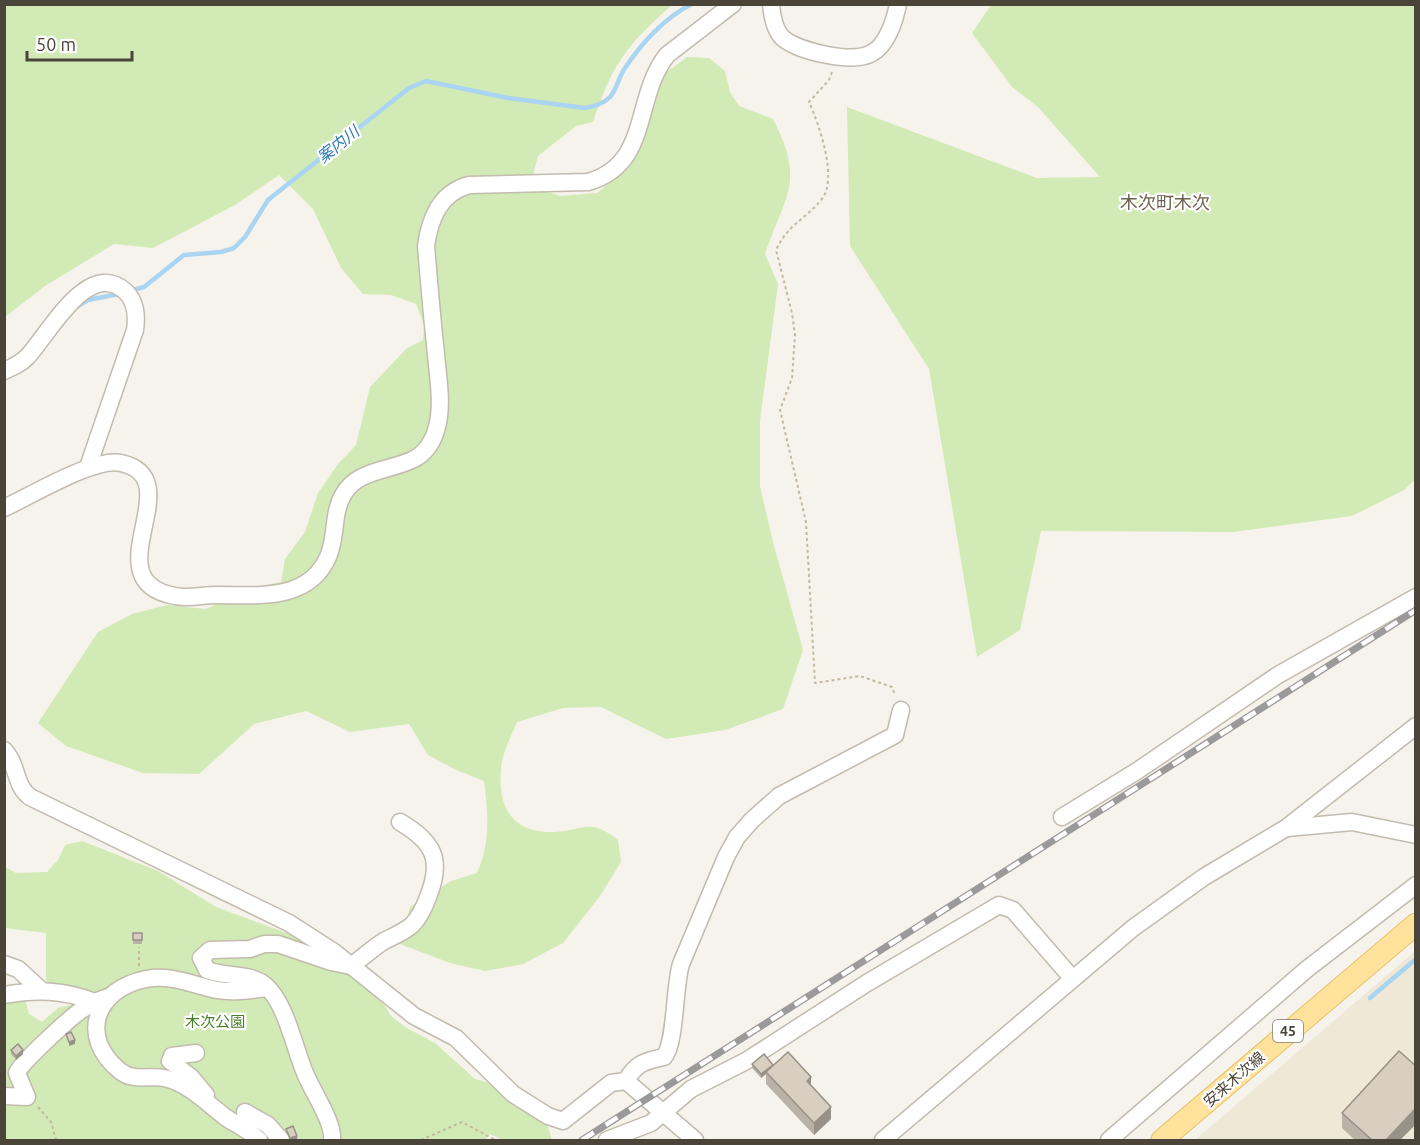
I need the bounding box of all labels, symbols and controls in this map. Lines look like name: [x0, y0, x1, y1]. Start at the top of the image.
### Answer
scale bar: [27, 24, 132, 62]
text: 50 m: [36, 34, 76, 54]
water label: 案内川: [314, 121, 364, 166]
district label: 木次町木次: [1120, 192, 1210, 212]
park label: 木次公園: [185, 1013, 245, 1030]
road number: 45: [1273, 1020, 1303, 1042]
street label: 安来木次線: [1200, 1048, 1268, 1110]

